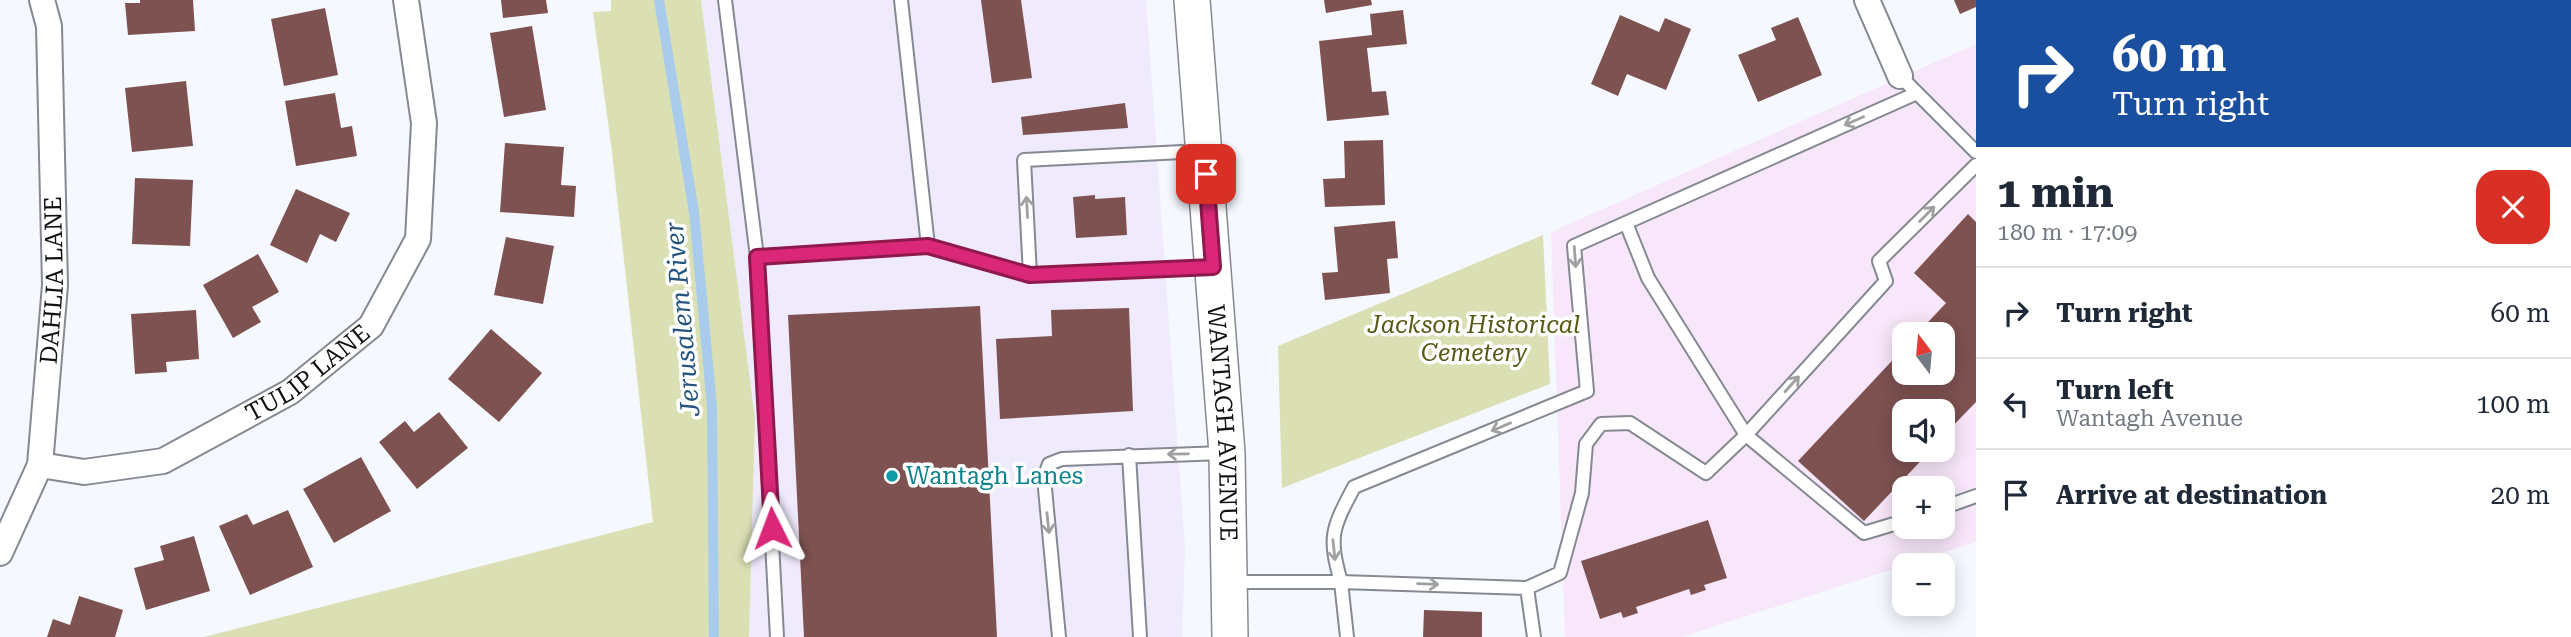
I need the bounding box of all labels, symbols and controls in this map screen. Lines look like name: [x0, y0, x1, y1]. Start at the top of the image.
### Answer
text: 60 m: [2112, 26, 2227, 83]
icon: right: [1997, 28, 2088, 119]
text: Turn right: [2112, 85, 2269, 123]
one-way arrow: [1844, 115, 1866, 128]
pin: [1176, 144, 1236, 204]
icon: arrive: [1187, 155, 1225, 193]
text: 1 min: [1997, 168, 2114, 217]
button: close: [2476, 170, 2550, 244]
street label: DAHLIA LANE: [34, 196, 69, 365]
one-way arrow: [1020, 196, 1033, 219]
one-way arrow: [1918, 205, 1935, 222]
text: 180 m · 17:09: [1997, 219, 2137, 246]
water label: Jerusalem River: [659, 220, 706, 419]
one-way arrow: [1569, 245, 1582, 268]
icon: right: [1997, 294, 2035, 332]
text: Turn right: [2056, 298, 2192, 328]
text: 60 m: [2491, 298, 2550, 328]
street label: WANTAGH AVENUE: [1202, 303, 1242, 541]
park label: Jackson Historical Cemetery: [1367, 311, 1580, 367]
street label: TULIP LANE: [241, 319, 375, 427]
north arrow: [1892, 322, 1955, 385]
map controls: [1892, 322, 1955, 616]
text: Turn left: [2056, 375, 2174, 405]
one-way arrow: [1784, 376, 1801, 393]
icon: left: [1997, 385, 2035, 423]
text: 100 m: [2476, 389, 2550, 419]
button: sound: [1892, 399, 1955, 462]
text: Wantagh Avenue: [2056, 405, 2243, 432]
one-way arrow: [1491, 421, 1512, 434]
one-way arrow: [1167, 447, 1190, 461]
place label: Wantagh Lanes: [906, 462, 1083, 490]
marker: Wantagh Lanes: [884, 468, 900, 484]
button: +: [1892, 476, 1955, 539]
icon: arrive: [1997, 476, 2035, 514]
text: Arrive at destination: [2056, 480, 2327, 510]
text: 20 m: [2491, 480, 2550, 510]
position arrow: [735, 491, 809, 565]
one-way arrow: [1042, 512, 1055, 534]
one-way arrow: [1328, 538, 1341, 561]
button: −: [1892, 553, 1955, 616]
one-way arrow: [1416, 578, 1439, 591]

